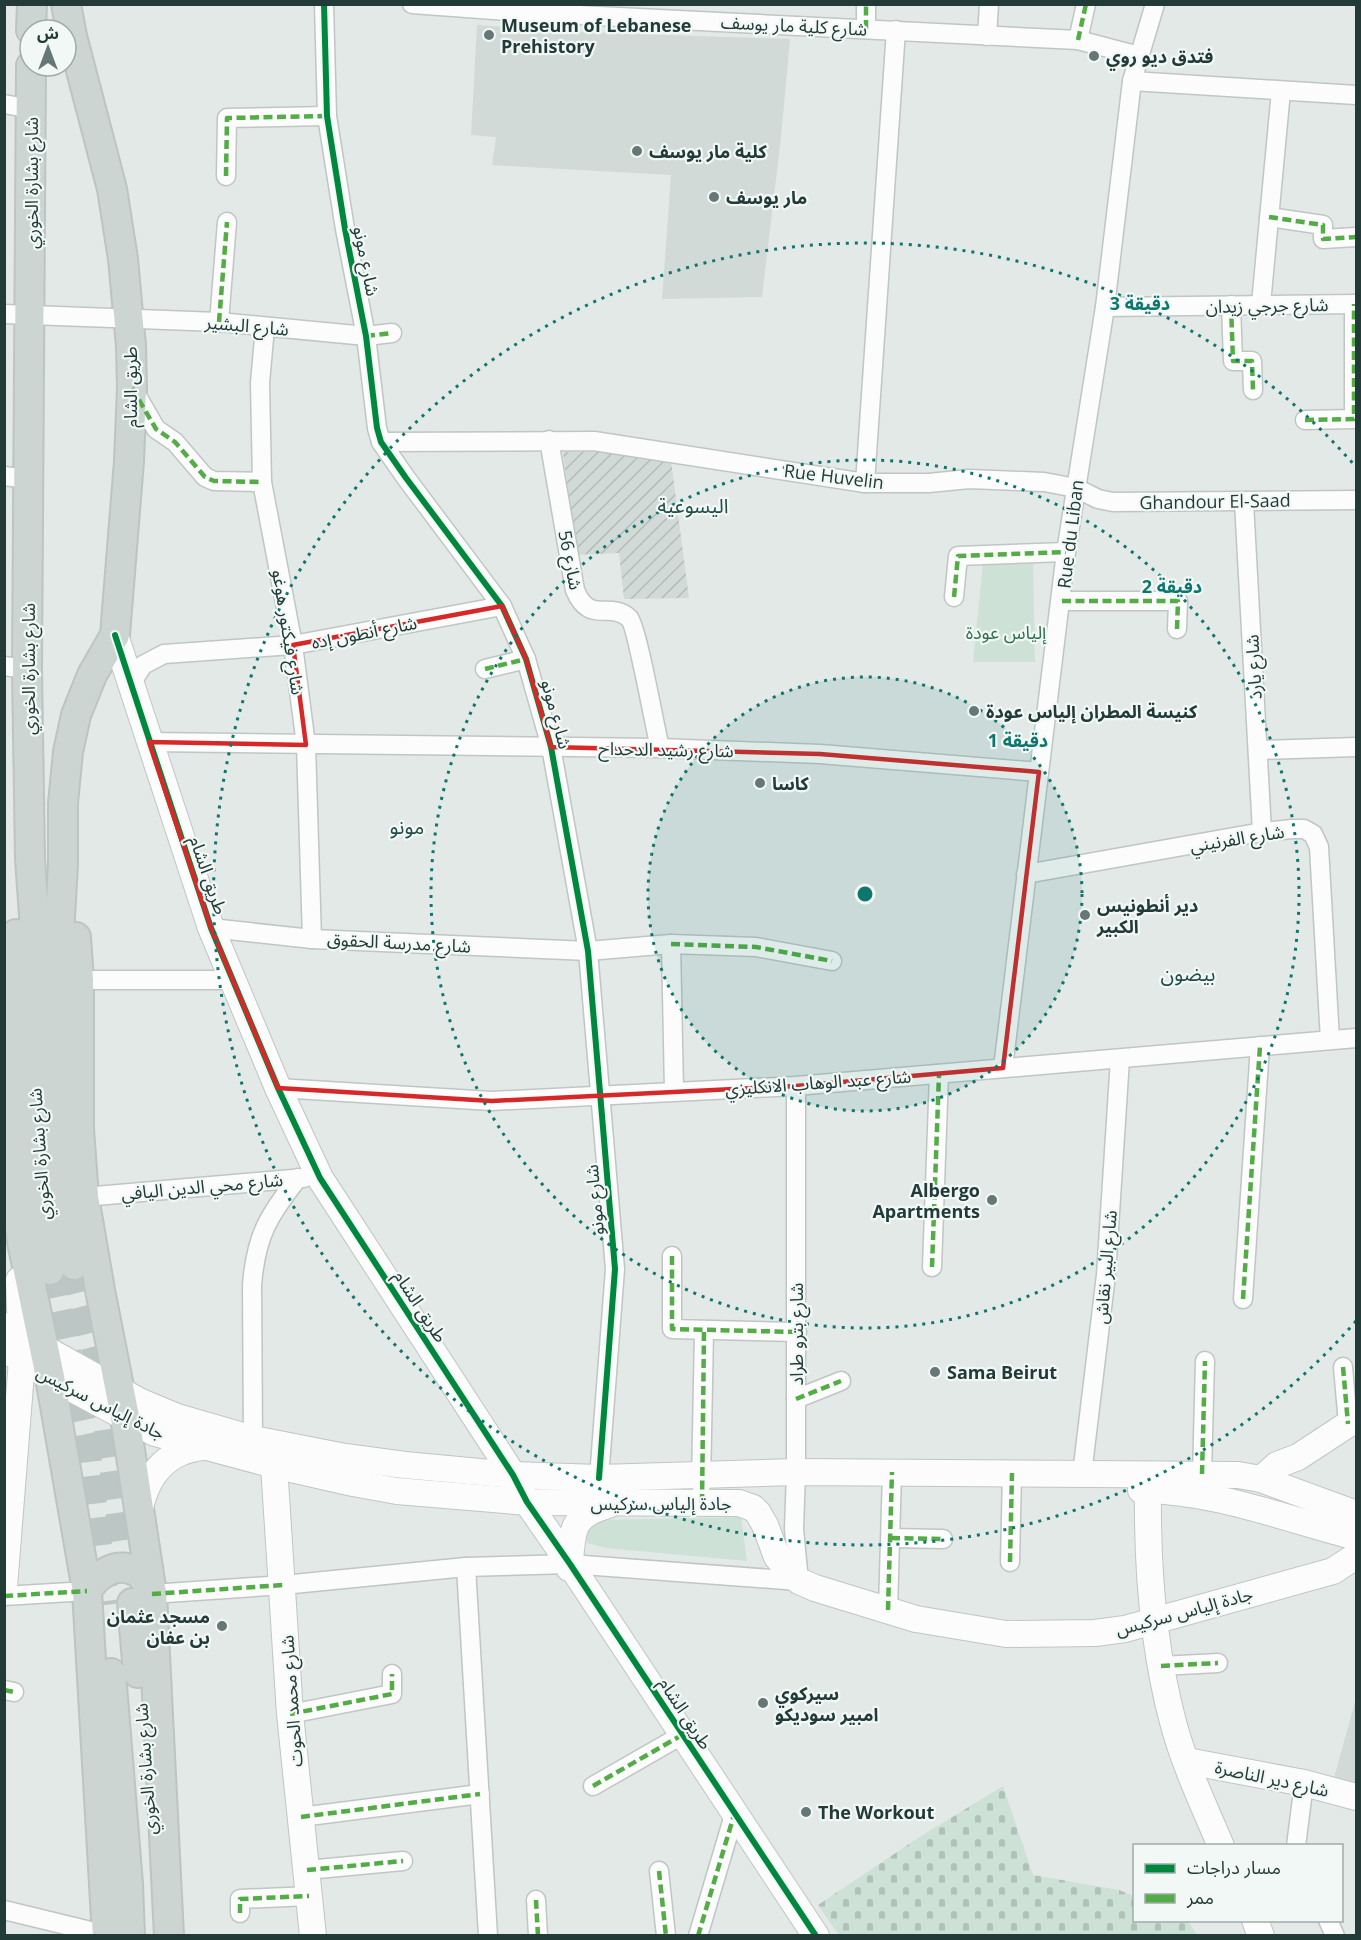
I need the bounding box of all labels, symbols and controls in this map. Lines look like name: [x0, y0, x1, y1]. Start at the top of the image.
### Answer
street label: شارع كلية مار يوسف: [720, 9, 868, 44]
place label: Museum of Lebanese Prehistory: [501, 13, 691, 58]
north arrow: [18, 18, 78, 78]
text: ش: [37, 22, 59, 44]
marker: Museum of Lebanese Prehistory: [482, 28, 496, 42]
place label: فتدق ديو روي: [1106, 44, 1213, 71]
marker: فتدق ديو روي: [1087, 49, 1101, 63]
street label: شارع بشارة الخوري: [19, 117, 46, 249]
place label: كلية مار يوسف: [649, 139, 768, 163]
marker: كلية مار يوسف: [630, 144, 644, 158]
place label: مار يوسف: [726, 185, 807, 209]
marker: مار يوسف: [707, 190, 721, 204]
street label: شارع مونو: [345, 224, 386, 299]
text: 3 دقيقة: [1110, 291, 1170, 315]
street label: شارع جرجي زيدان: [1205, 292, 1329, 321]
street label: شارع البشير: [203, 309, 290, 344]
street label: طريق الشام: [118, 346, 145, 428]
street label: Rue Huvelin: [783, 458, 885, 494]
street label: Rue du Liban: [1051, 478, 1089, 590]
street label: Ghandour El-Saad: [1139, 488, 1291, 514]
district label: اليسوعية: [657, 492, 729, 519]
street label: شارع 56: [551, 528, 589, 592]
street label: شارع فيكتور هوغو: [264, 568, 311, 697]
text: 2 دقيقة: [1142, 574, 1202, 598]
street label: شارع بشارة الخوري: [16, 603, 43, 735]
street label: شارع أنطون إده: [309, 610, 419, 657]
park label: إلياس عودة: [966, 620, 1047, 645]
street label: شارع يارد: [1239, 634, 1270, 700]
street label: شارع مونو: [533, 677, 578, 752]
place label: كنيسة المطران إلياس عودة: [986, 699, 1198, 724]
marker: كنيسة المطران إلياس عودة: [967, 704, 981, 718]
text: 1 دقيقة: [988, 728, 1048, 752]
street label: شارع رشيد الدحداح: [598, 736, 734, 765]
place label: كاسا: [772, 771, 810, 795]
marker: كاسا: [753, 776, 767, 790]
district label: مونو: [390, 813, 424, 840]
street label: شارع الفرنيني: [1188, 819, 1286, 860]
street label: طريق الشام: [182, 833, 234, 918]
centre of rings: [855, 884, 875, 904]
place label: دير أنطونيس الكبير: [1096, 893, 1198, 938]
marker: دير أنطونيس الكبير: [1078, 908, 1092, 922]
street label: شارع مدرسة الحقوق: [326, 926, 472, 961]
district label: بيضون: [1161, 960, 1215, 987]
street label: شارع عبد الوهاب الانكليزي: [724, 1064, 912, 1103]
street label: شارع بشارة الخوري: [22, 1087, 59, 1221]
street label: شارع مونو: [579, 1163, 612, 1236]
street label: شارع محي الدين اليافي: [120, 1167, 284, 1208]
place label: Albergo Apartments: [872, 1178, 980, 1223]
marker: Albergo Apartments: [985, 1193, 999, 1207]
street label: شارع البير نقاش: [1088, 1209, 1125, 1325]
street label: طريق الشام: [386, 1265, 453, 1348]
street label: شارع بترو طراد: [784, 1283, 811, 1385]
street label: جادة إلياس سركيس: [32, 1359, 169, 1446]
place label: Sama Beirut: [947, 1360, 1057, 1384]
marker: Sama Beirut: [928, 1365, 942, 1379]
street label: جادة إلياس سركيس: [590, 1491, 732, 1516]
street label: جادة إلياس سركيس: [1113, 1581, 1256, 1642]
place label: مسجد عثمان بن عفان: [107, 1604, 210, 1649]
marker: مسجد عثمان بن عفان: [215, 1619, 229, 1633]
street label: شارع محمد الحوت: [274, 1634, 311, 1768]
street label: طريق الشام: [651, 1672, 718, 1755]
place label: سيركوي امبير سوديكو: [775, 1681, 878, 1726]
marker: سيركوي امبير سوديكو: [756, 1696, 770, 1710]
street label: شارع بشارة الخوري: [128, 1702, 165, 1836]
street label: شارع دير الناصرة: [1212, 1754, 1331, 1805]
place label: The Workout: [818, 1800, 934, 1824]
marker: The Workout: [799, 1805, 813, 1819]
legend: [1133, 1844, 1343, 1922]
text: مسار دراجات: [1187, 1855, 1281, 1879]
text: ممر: [1186, 1885, 1214, 1909]

